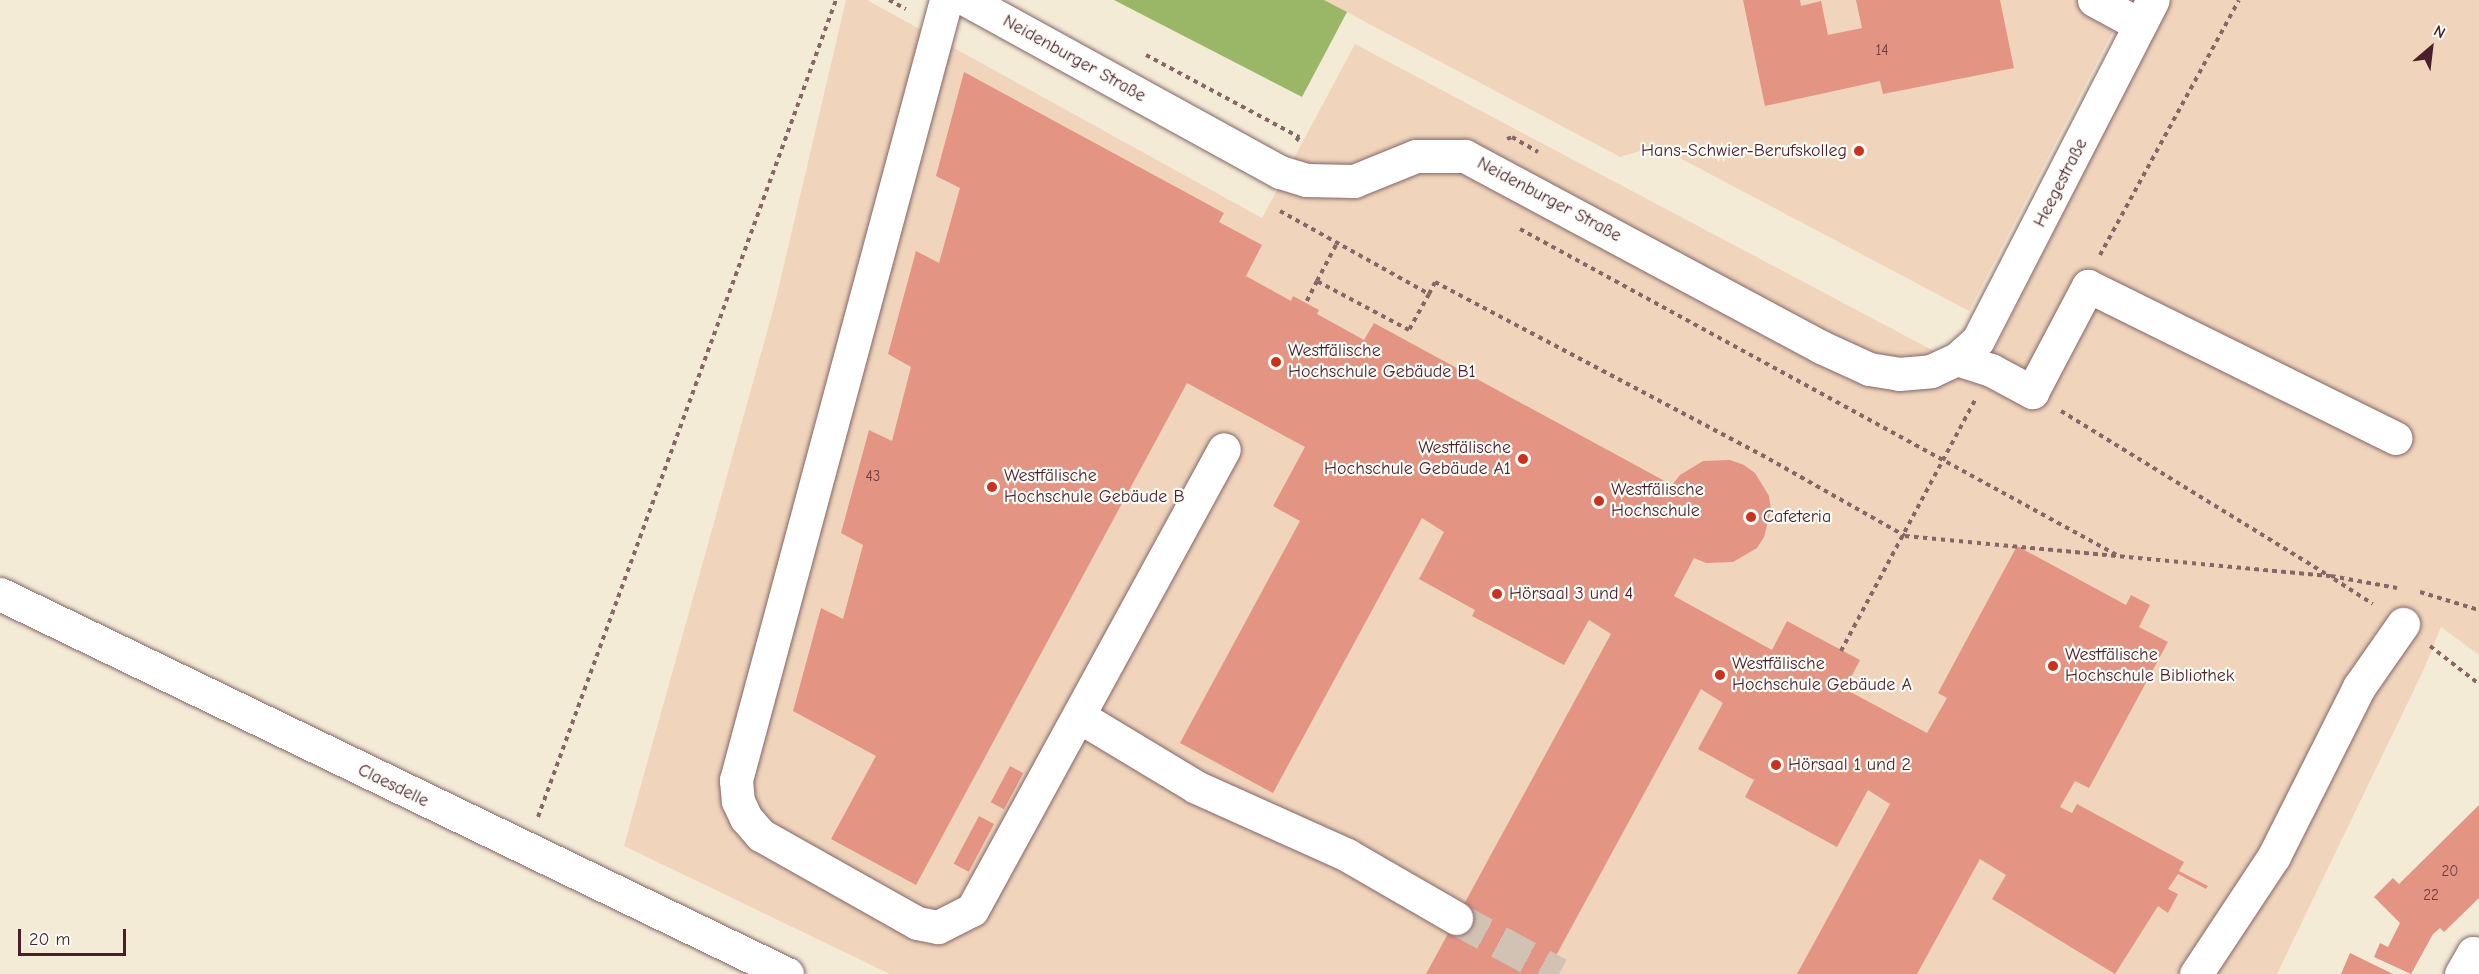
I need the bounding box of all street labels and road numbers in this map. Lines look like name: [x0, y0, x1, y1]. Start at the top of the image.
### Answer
street label: Neidenburger Straße: [999, 11, 1149, 107]
street label: Heegestraße: [2029, 135, 2093, 231]
street label: Neidenburger Straße: [1473, 153, 1625, 247]
street label: Claesdelle: [354, 760, 432, 812]

